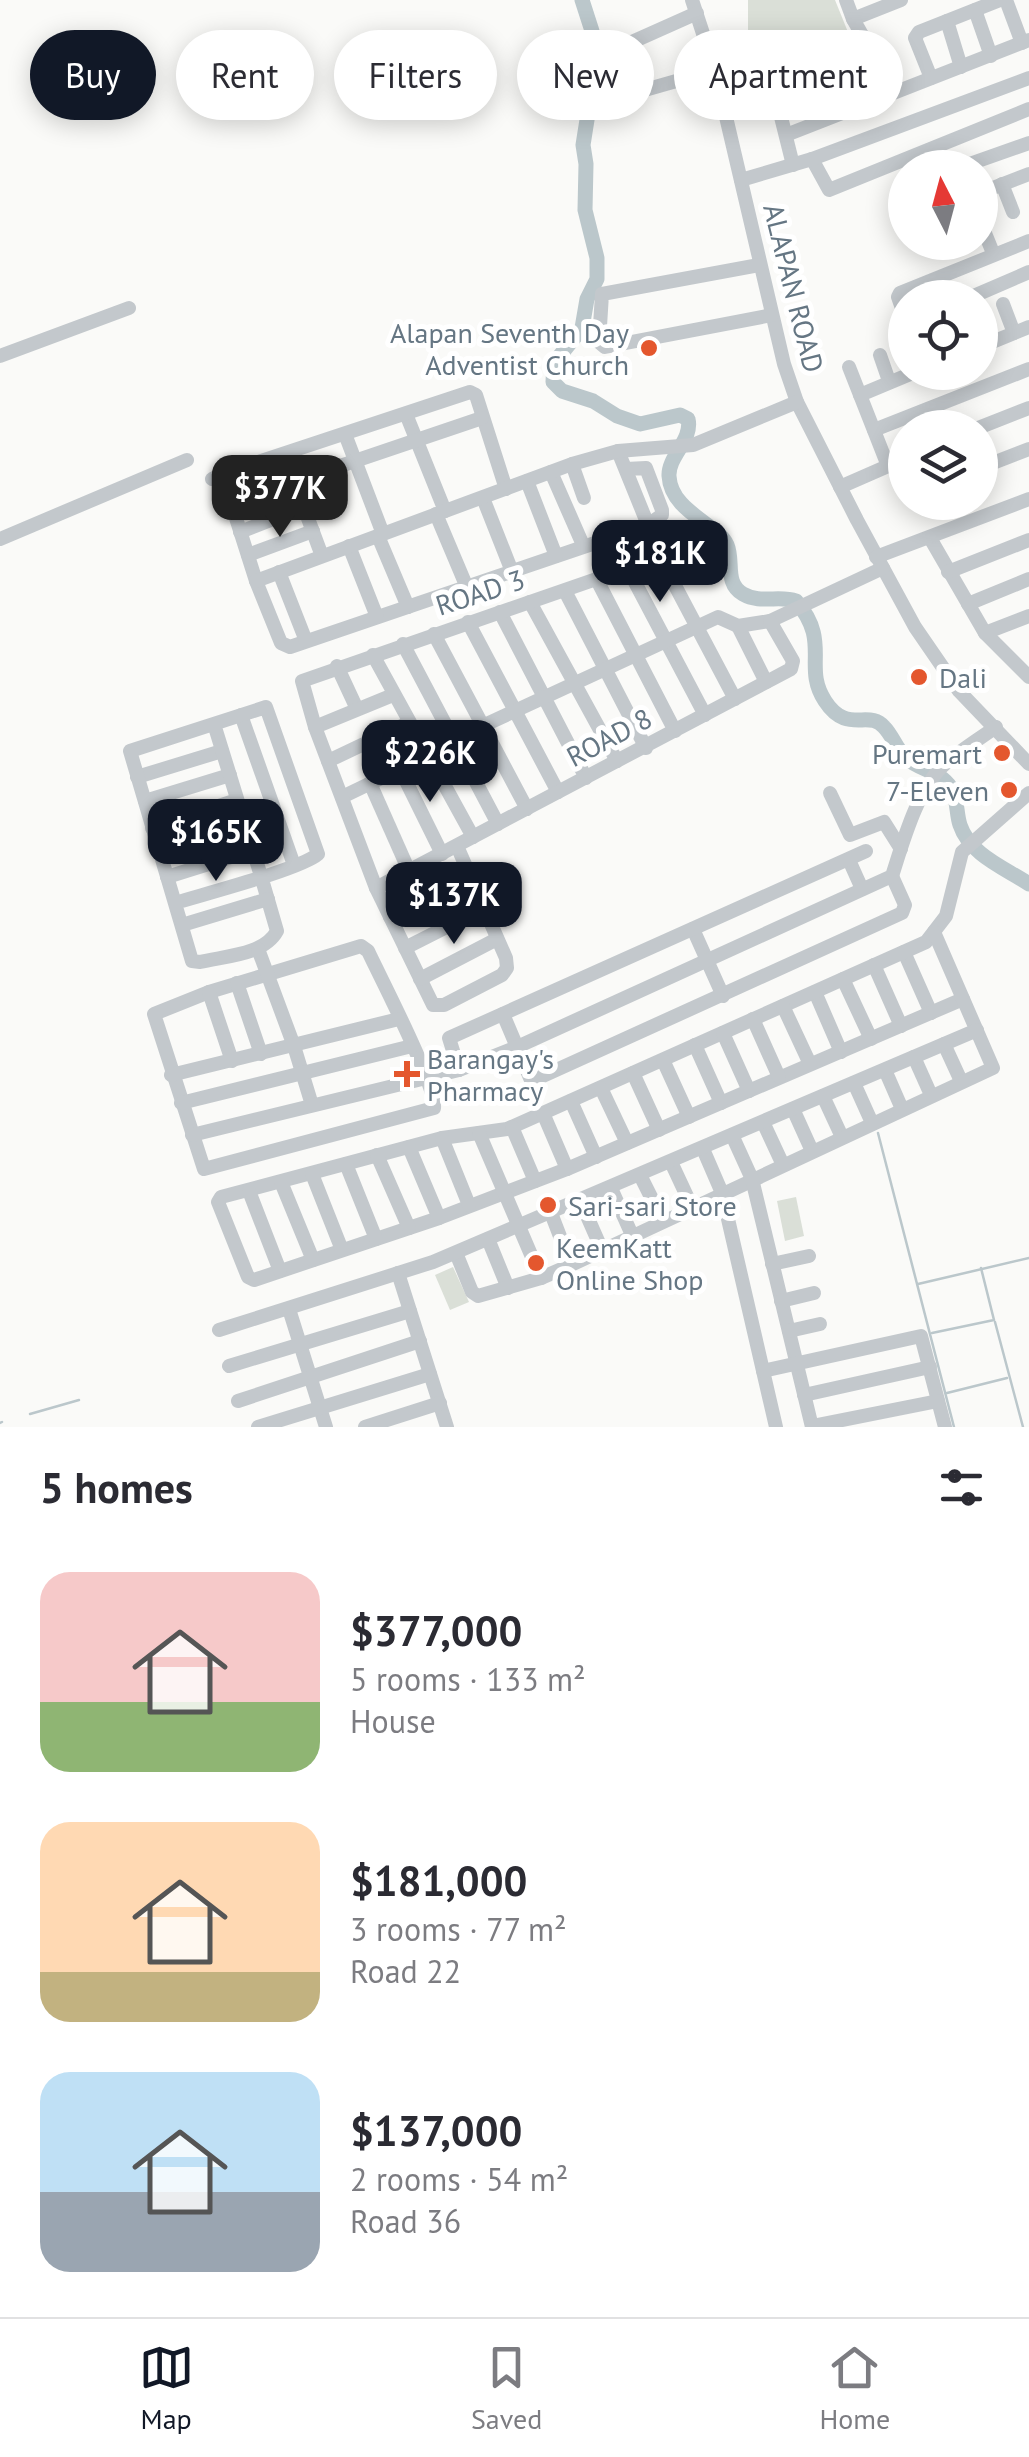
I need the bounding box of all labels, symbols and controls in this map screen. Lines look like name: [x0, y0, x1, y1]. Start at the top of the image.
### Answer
chip: Buy: [30, 30, 156, 120]
chip: Rent: [176, 30, 314, 120]
chip: Filters: [334, 30, 497, 120]
chip: New: [517, 30, 654, 120]
chip: Apartment: [674, 30, 903, 120]
north arrow: [888, 150, 998, 260]
map controls: [888, 150, 998, 520]
street label: ALAPAN ROAD: [755, 200, 833, 376]
button: locate: [888, 280, 998, 390]
place label: Alapan Seventh Day Adventist Church: [390, 314, 629, 383]
marker: Alapan Seventh Day Adventist Church: [638, 337, 660, 359]
button: layers: [888, 410, 998, 520]
pin: $377K: [210, 455, 350, 540]
text: $377K: [234, 466, 326, 508]
pin: $181K: [590, 520, 730, 605]
text: $181K: [614, 531, 706, 573]
street label: ROAD 3: [431, 560, 529, 624]
place label: Dali: [939, 659, 987, 696]
marker: Dali: [908, 666, 930, 688]
street label: ROAD 8: [560, 699, 658, 775]
pin: $226K: [360, 720, 500, 805]
text: $226K: [384, 731, 476, 773]
place label: Puremart: [872, 735, 982, 772]
marker: Puremart: [991, 742, 1013, 764]
place label: 7-Eleven: [886, 772, 989, 809]
marker: 7-Eleven: [998, 779, 1020, 801]
pin: $165K: [146, 799, 286, 884]
text: $165K: [170, 810, 262, 852]
pin: $137K: [384, 862, 524, 947]
text: $137K: [408, 873, 500, 915]
place label: Barangay's Pharmacy: [427, 1040, 554, 1109]
marker: Barangay's Pharmacy: [396, 1063, 418, 1085]
place label: Sari-sari Store: [568, 1187, 737, 1224]
marker: Sari-sari Store: [537, 1194, 559, 1216]
place label: KeemKatt Online Shop: [556, 1229, 704, 1298]
marker: KeemKatt Online Shop: [525, 1252, 547, 1274]
text: 5 homes: [40, 1460, 193, 1515]
icon: filters: [934, 1460, 989, 1515]
text: $377,000: [350, 1603, 522, 1658]
icon: home: [120, 1612, 240, 1732]
text: 5 rooms · 133 m²: [350, 1658, 586, 1700]
text: House: [350, 1700, 436, 1742]
text: $181,000: [350, 1853, 527, 1908]
icon: home: [120, 1862, 240, 1982]
text: 3 rooms · 77 m²: [350, 1908, 567, 1950]
text: Road 22: [350, 1950, 461, 1992]
text: $137,000: [350, 2103, 522, 2158]
icon: home: [120, 2112, 240, 2232]
text: 2 rooms · 54 m²: [350, 2158, 568, 2200]
text: Road 36: [350, 2200, 461, 2242]
tab: Map: [139, 2340, 194, 2437]
tab: Saved: [471, 2340, 542, 2437]
tab: Home: [820, 2340, 890, 2437]

